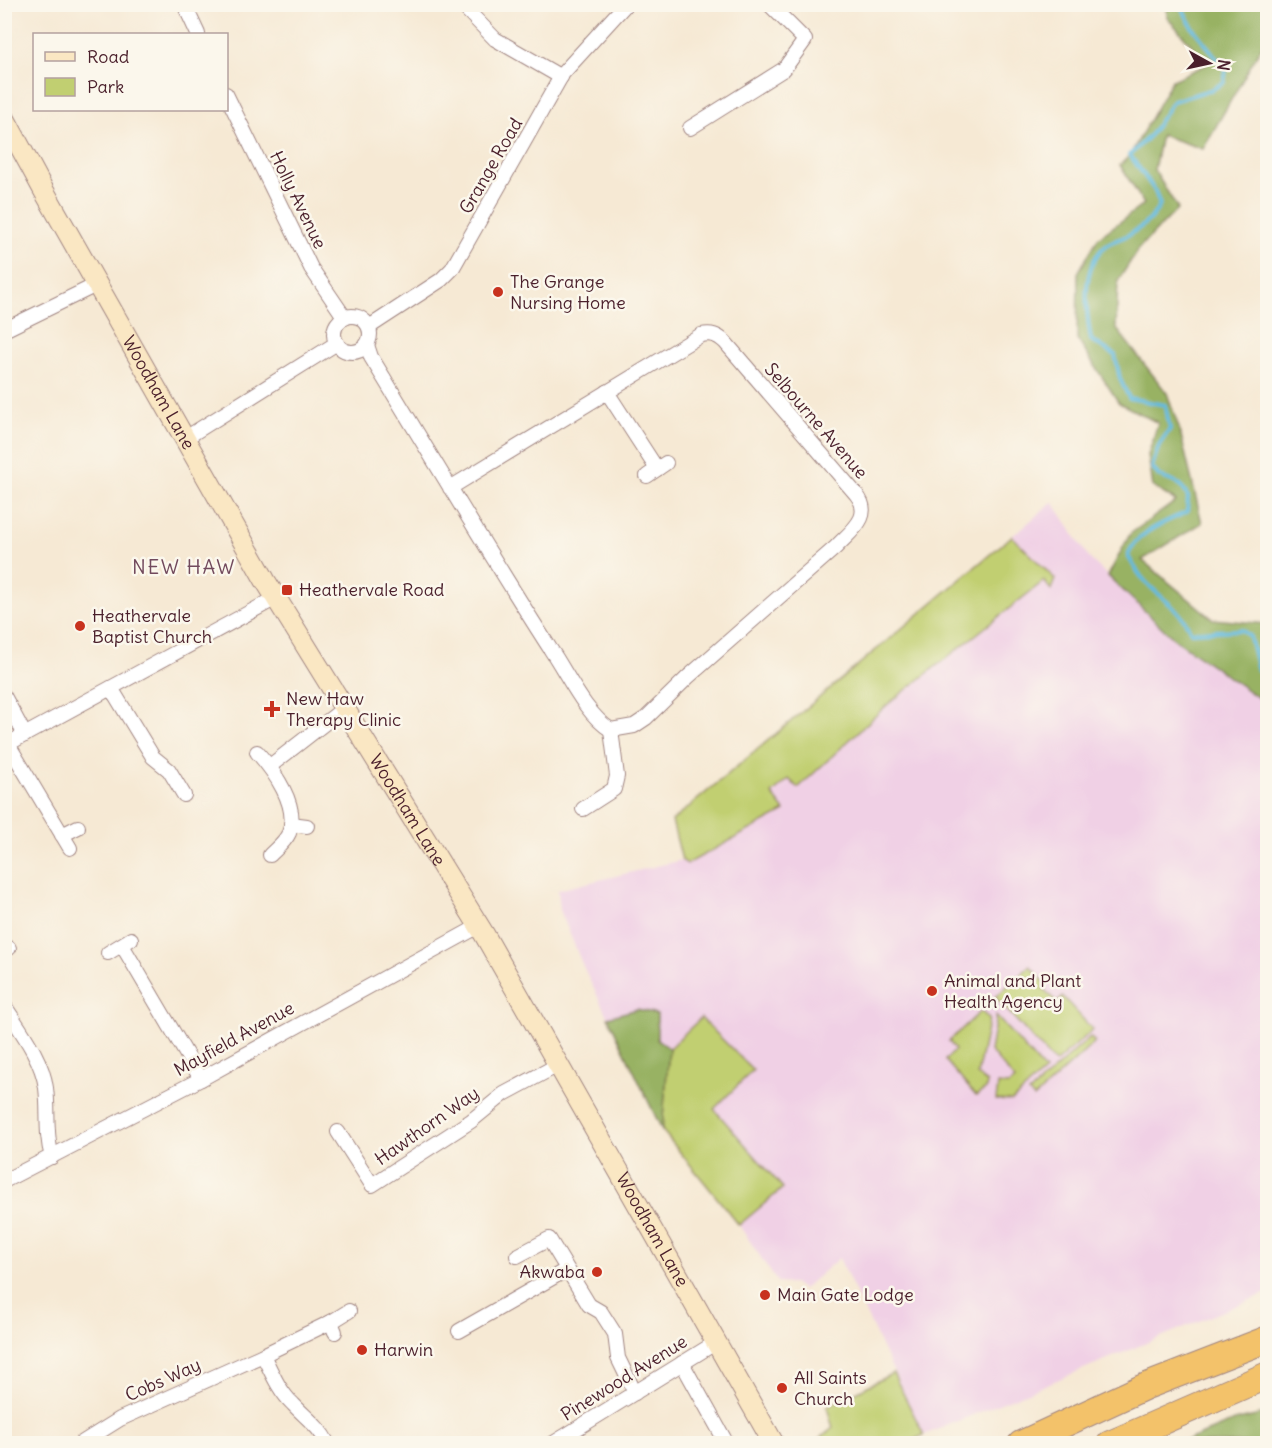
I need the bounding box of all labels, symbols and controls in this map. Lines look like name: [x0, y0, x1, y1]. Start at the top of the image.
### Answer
legend: [33, 33, 228, 111]
north arrow: [1179, 33, 1239, 93]
text: Road: [87, 45, 130, 68]
text: N: [1213, 58, 1235, 72]
text: Park: [87, 75, 124, 98]
street label: Grange Road: [454, 113, 528, 218]
street label: Holly Avenue: [265, 147, 332, 252]
place label: The Grange Nursing Home: [510, 270, 626, 314]
marker: The Grange Nursing Home: [491, 285, 505, 299]
street label: Woodham Lane: [118, 331, 200, 453]
street label: Selbourne Avenue: [760, 358, 873, 483]
district label: NEW HAW: [132, 554, 236, 579]
place label: Heathervale Road: [299, 578, 445, 601]
marker: Heathervale Road: [280, 583, 294, 597]
place label: Heathervale Baptist Church: [92, 604, 212, 648]
marker: Heathervale Baptist Church: [73, 619, 87, 633]
place label: New Haw Therapy Clinic: [286, 687, 401, 731]
marker: New Haw Therapy Clinic: [263, 700, 281, 718]
street label: Woodham Lane: [364, 750, 451, 870]
place label: Animal and Plant Health Agency: [944, 969, 1081, 1013]
marker: Animal and Plant Health Agency: [925, 984, 939, 998]
street label: Mayfield Avenue: [170, 996, 298, 1081]
street label: Hawthorn Way: [370, 1081, 483, 1170]
street label: Woodham Lane: [611, 1168, 694, 1291]
place label: Akwaba: [520, 1260, 585, 1283]
marker: Akwaba: [590, 1265, 604, 1279]
place label: Main Gate Lodge: [777, 1283, 914, 1306]
marker: Main Gate Lodge: [758, 1288, 772, 1302]
street label: Pinewood Avenue: [556, 1330, 691, 1426]
place label: Harwin: [374, 1338, 433, 1361]
marker: Harwin: [355, 1343, 369, 1357]
street label: Cobs Way: [121, 1353, 204, 1406]
place label: All Saints Church: [794, 1366, 867, 1410]
marker: All Saints Church: [775, 1381, 789, 1395]

